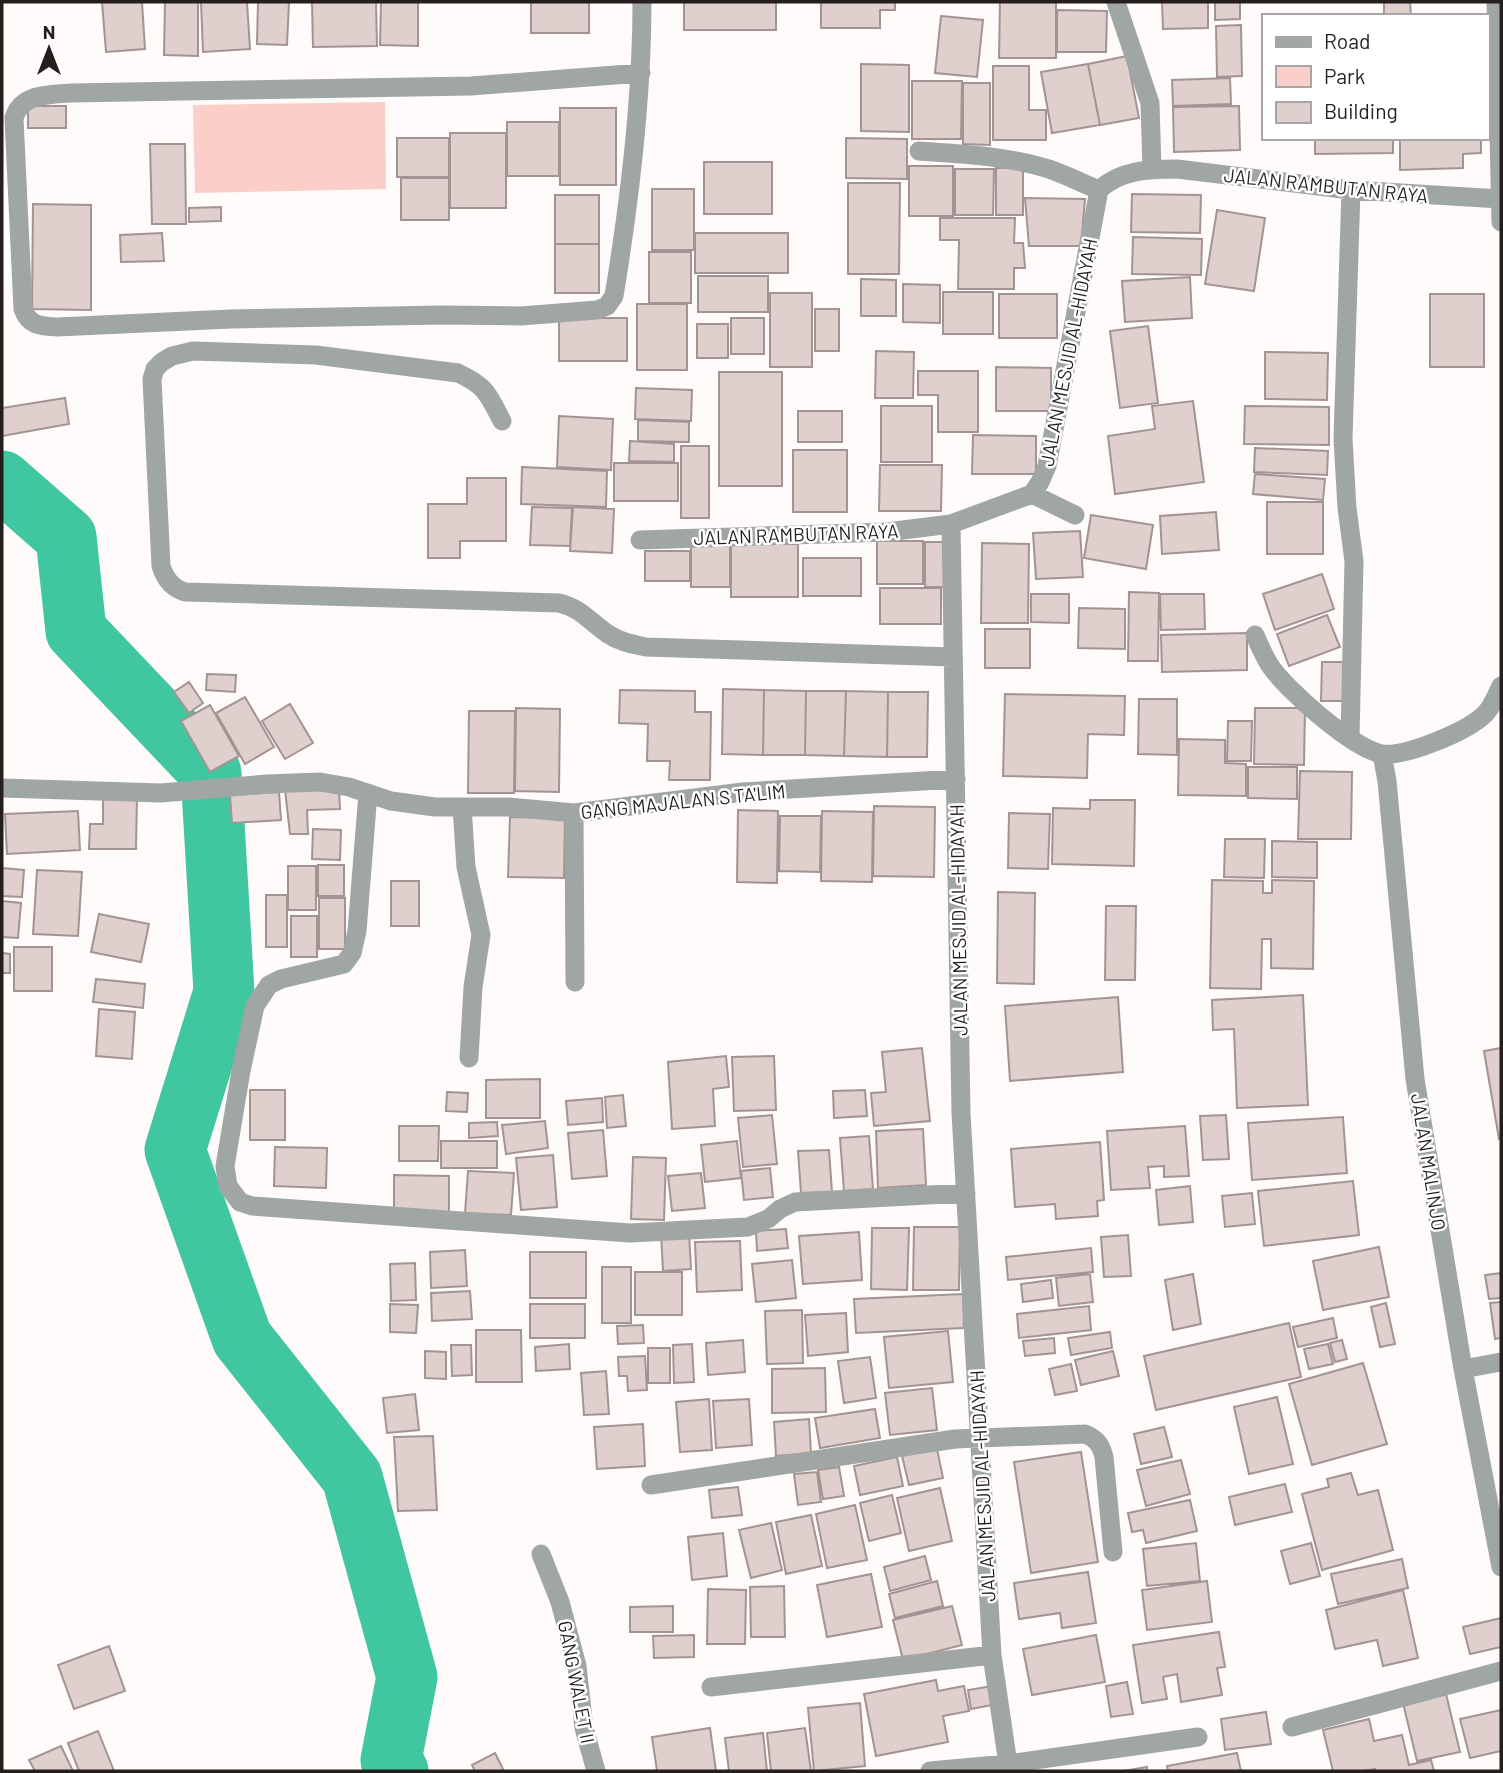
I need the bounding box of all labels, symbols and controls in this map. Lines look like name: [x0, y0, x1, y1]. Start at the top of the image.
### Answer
north arrow: [14, 14, 84, 84]
legend: [1262, 14, 1489, 140]
text: N: [43, 20, 55, 43]
text: Road: [1324, 28, 1370, 53]
text: Park: [1324, 63, 1365, 88]
text: Building: [1324, 98, 1398, 123]
street label: JALAN RAMBUTAN RAYA: [1223, 163, 1429, 207]
street label: JALAN MESJID AL-HIDAYAH: [1035, 236, 1101, 468]
street label: JALAN RAMBUTAN RAYA: [693, 519, 899, 549]
street label: GANG MAJALAN S TA'LIM: [580, 779, 786, 823]
street label: JALAN MESJID AL-HIDAYAH: [944, 804, 972, 1036]
street label: JALAN MALINJO: [1407, 1092, 1451, 1232]
street label: JALAN MESJID AL-HIDAYAH: [964, 1370, 1000, 1602]
street label: GANG WALET II: [554, 1619, 600, 1745]

